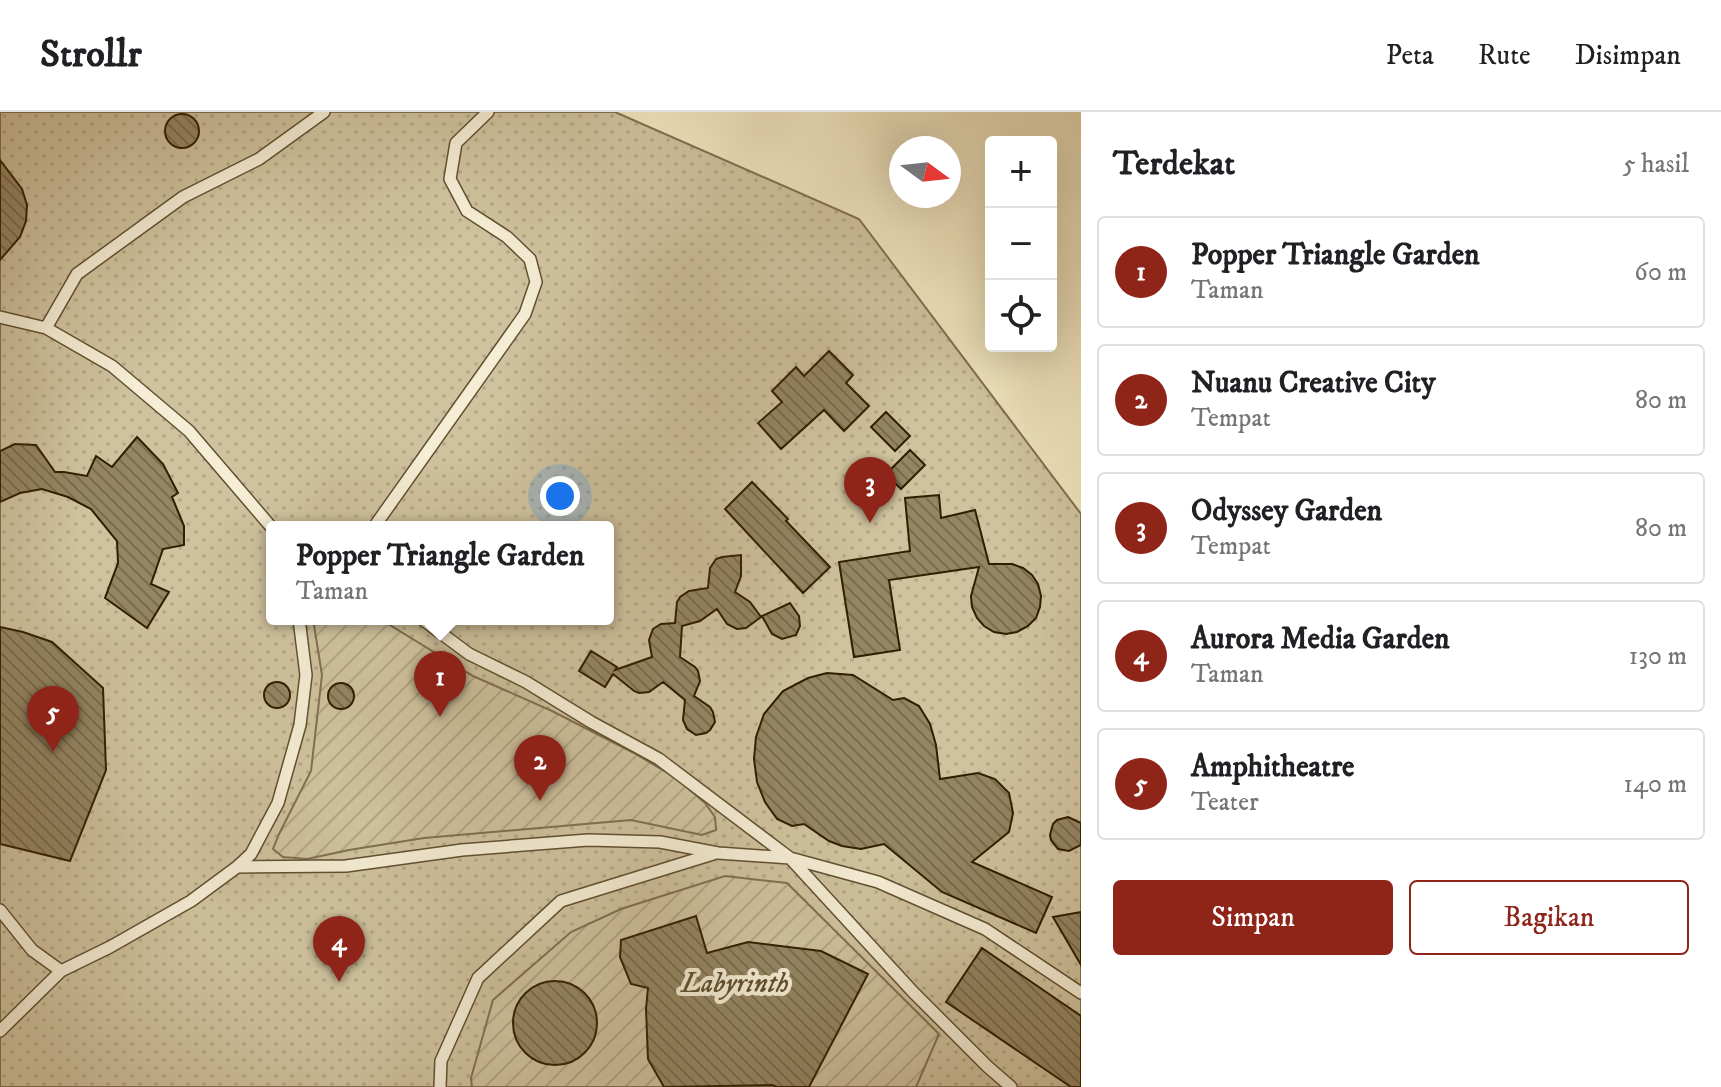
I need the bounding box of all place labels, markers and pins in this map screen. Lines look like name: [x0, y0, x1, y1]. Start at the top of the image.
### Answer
pin: 3: [844, 457, 896, 523]
pin: 1: [414, 651, 466, 717]
pin: 5: [27, 686, 79, 752]
pin: 2: [514, 735, 566, 801]
pin: 4: [313, 916, 365, 982]

